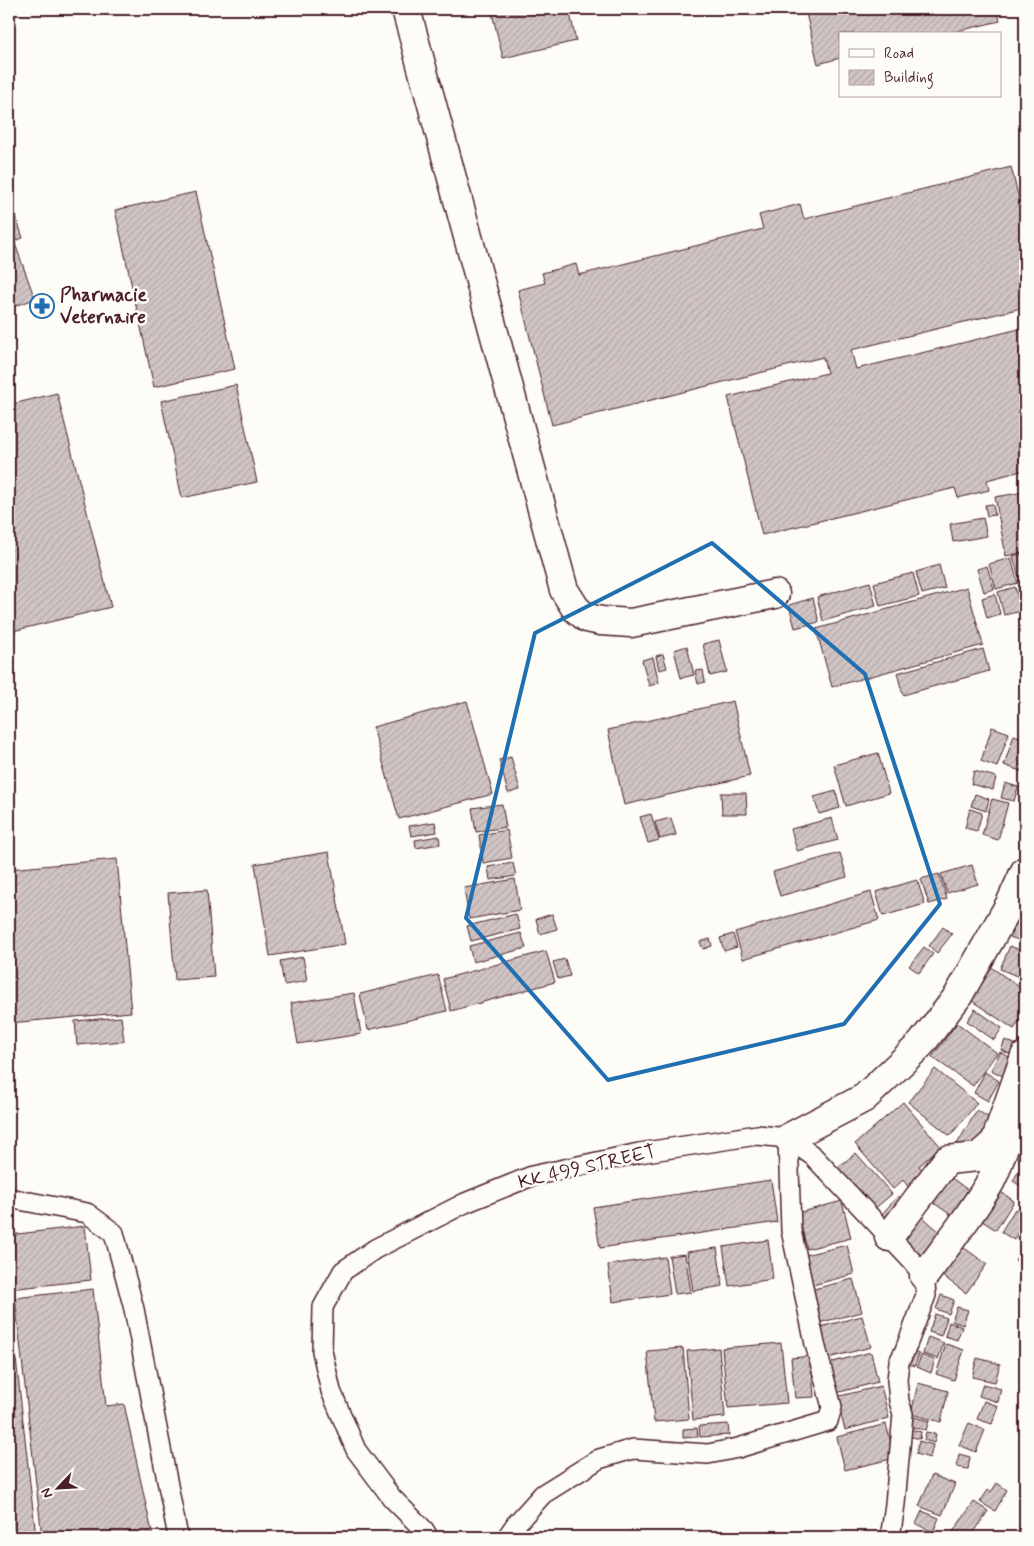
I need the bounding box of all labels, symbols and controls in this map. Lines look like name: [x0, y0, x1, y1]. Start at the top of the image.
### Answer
legend: [839, 32, 1002, 98]
text: Road: [884, 44, 914, 64]
text: Building: [884, 68, 934, 89]
place label: Pharmacie Veternaire: [60, 283, 147, 330]
pharmacy icon: Pharmacie Veternaire: [29, 293, 55, 319]
street label: KK 499 STREET: [516, 1139, 658, 1195]
north arrow: [32, 1464, 82, 1514]
text: N: [37, 1485, 57, 1501]

